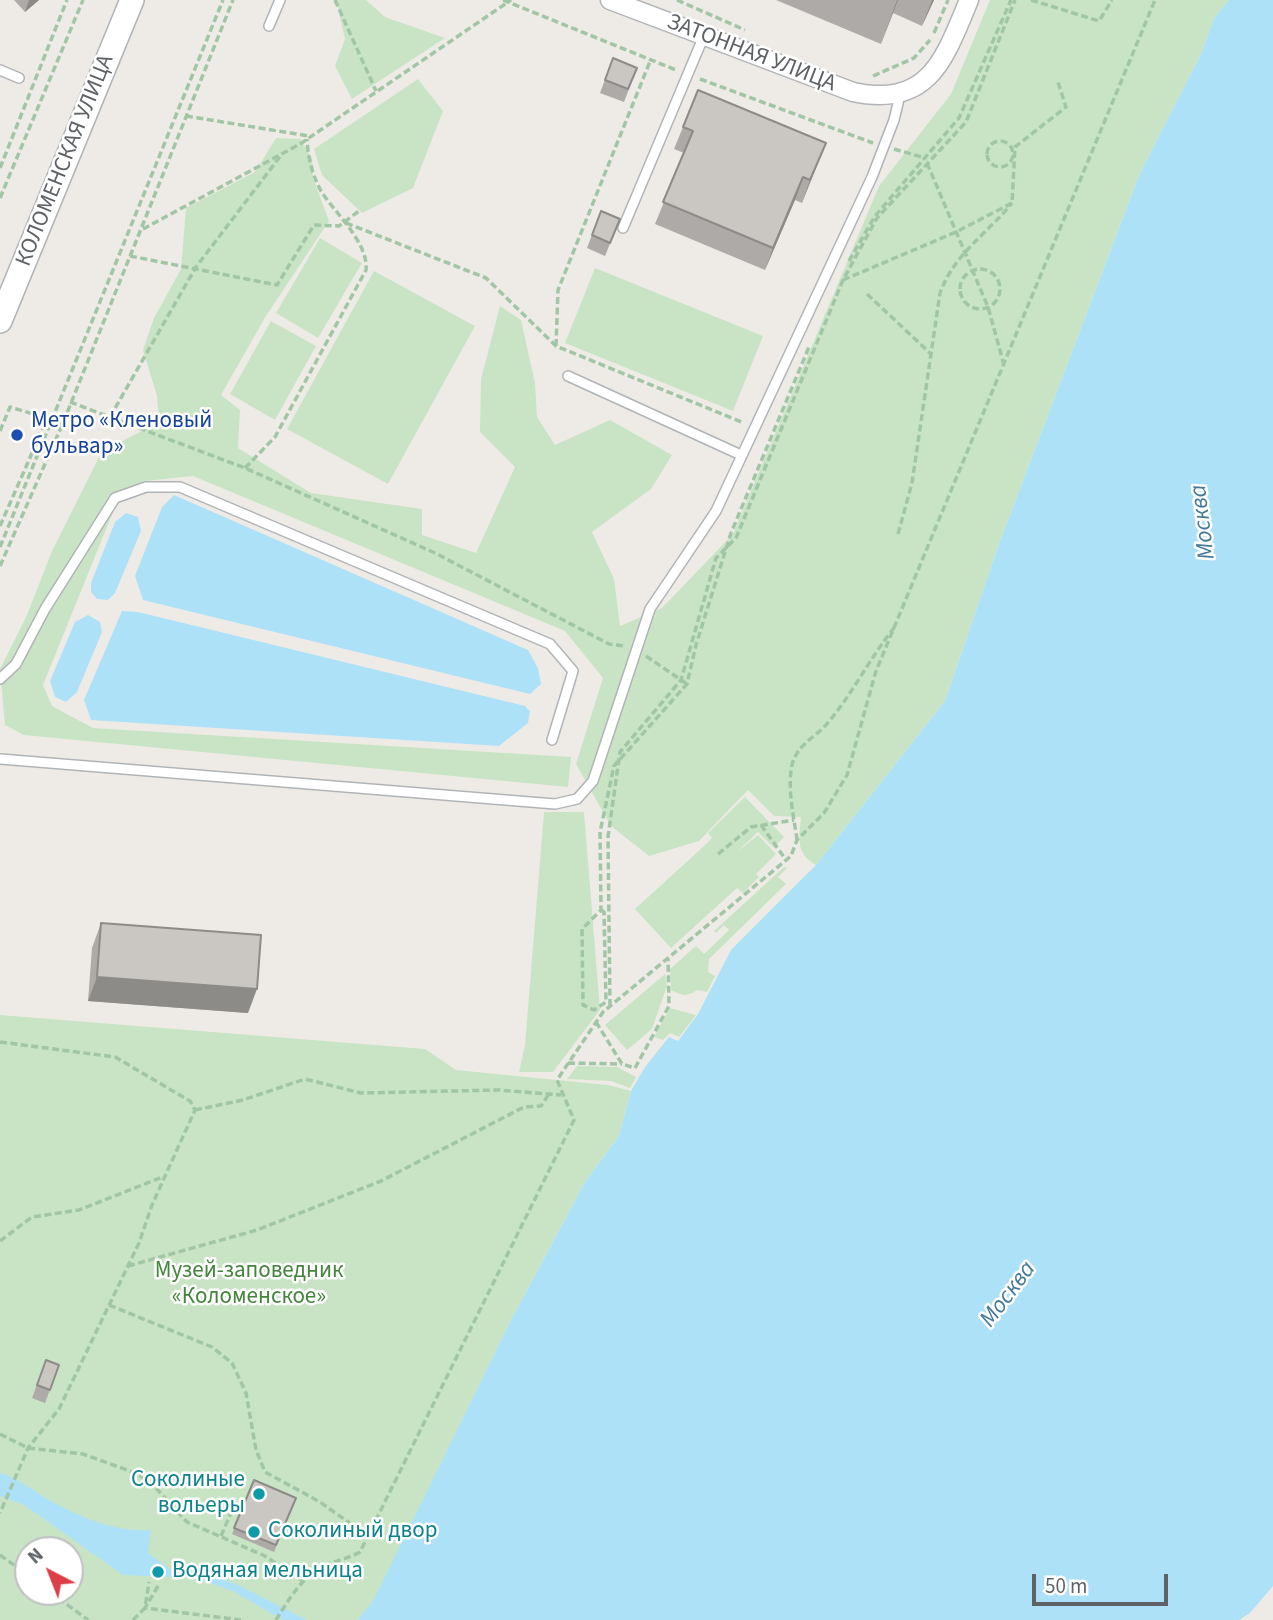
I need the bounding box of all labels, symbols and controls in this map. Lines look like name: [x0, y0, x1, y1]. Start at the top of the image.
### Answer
street label: ЗАТОННАЯ УЛИЦА: [663, 9, 839, 99]
street label: КОЛОМЕНСКАЯ УЛИЦА: [11, 51, 121, 271]
place label: Метро «Кленовый бульвар»: [31, 408, 212, 462]
marker: Метро «Кленовый бульвар»: [9, 427, 25, 443]
water label: Москва: [1185, 483, 1223, 561]
water label: Москва: [975, 1256, 1043, 1334]
park label: Музей-заповедник «Коломенское»: [155, 1258, 343, 1312]
place label: Соколиные вольеры: [131, 1467, 245, 1521]
marker: Соколиные вольеры: [251, 1486, 267, 1502]
place label: Соколиный двор: [268, 1518, 437, 1546]
marker: Соколиный двор: [246, 1524, 262, 1540]
north arrow: [14, 1536, 84, 1606]
text: N: [22, 1542, 50, 1571]
place label: Водяная мельница: [172, 1558, 363, 1586]
scale bar: [1035, 1560, 1172, 1604]
marker: Водяная мельница: [150, 1564, 166, 1580]
text: 50 m: [1045, 1571, 1087, 1601]

